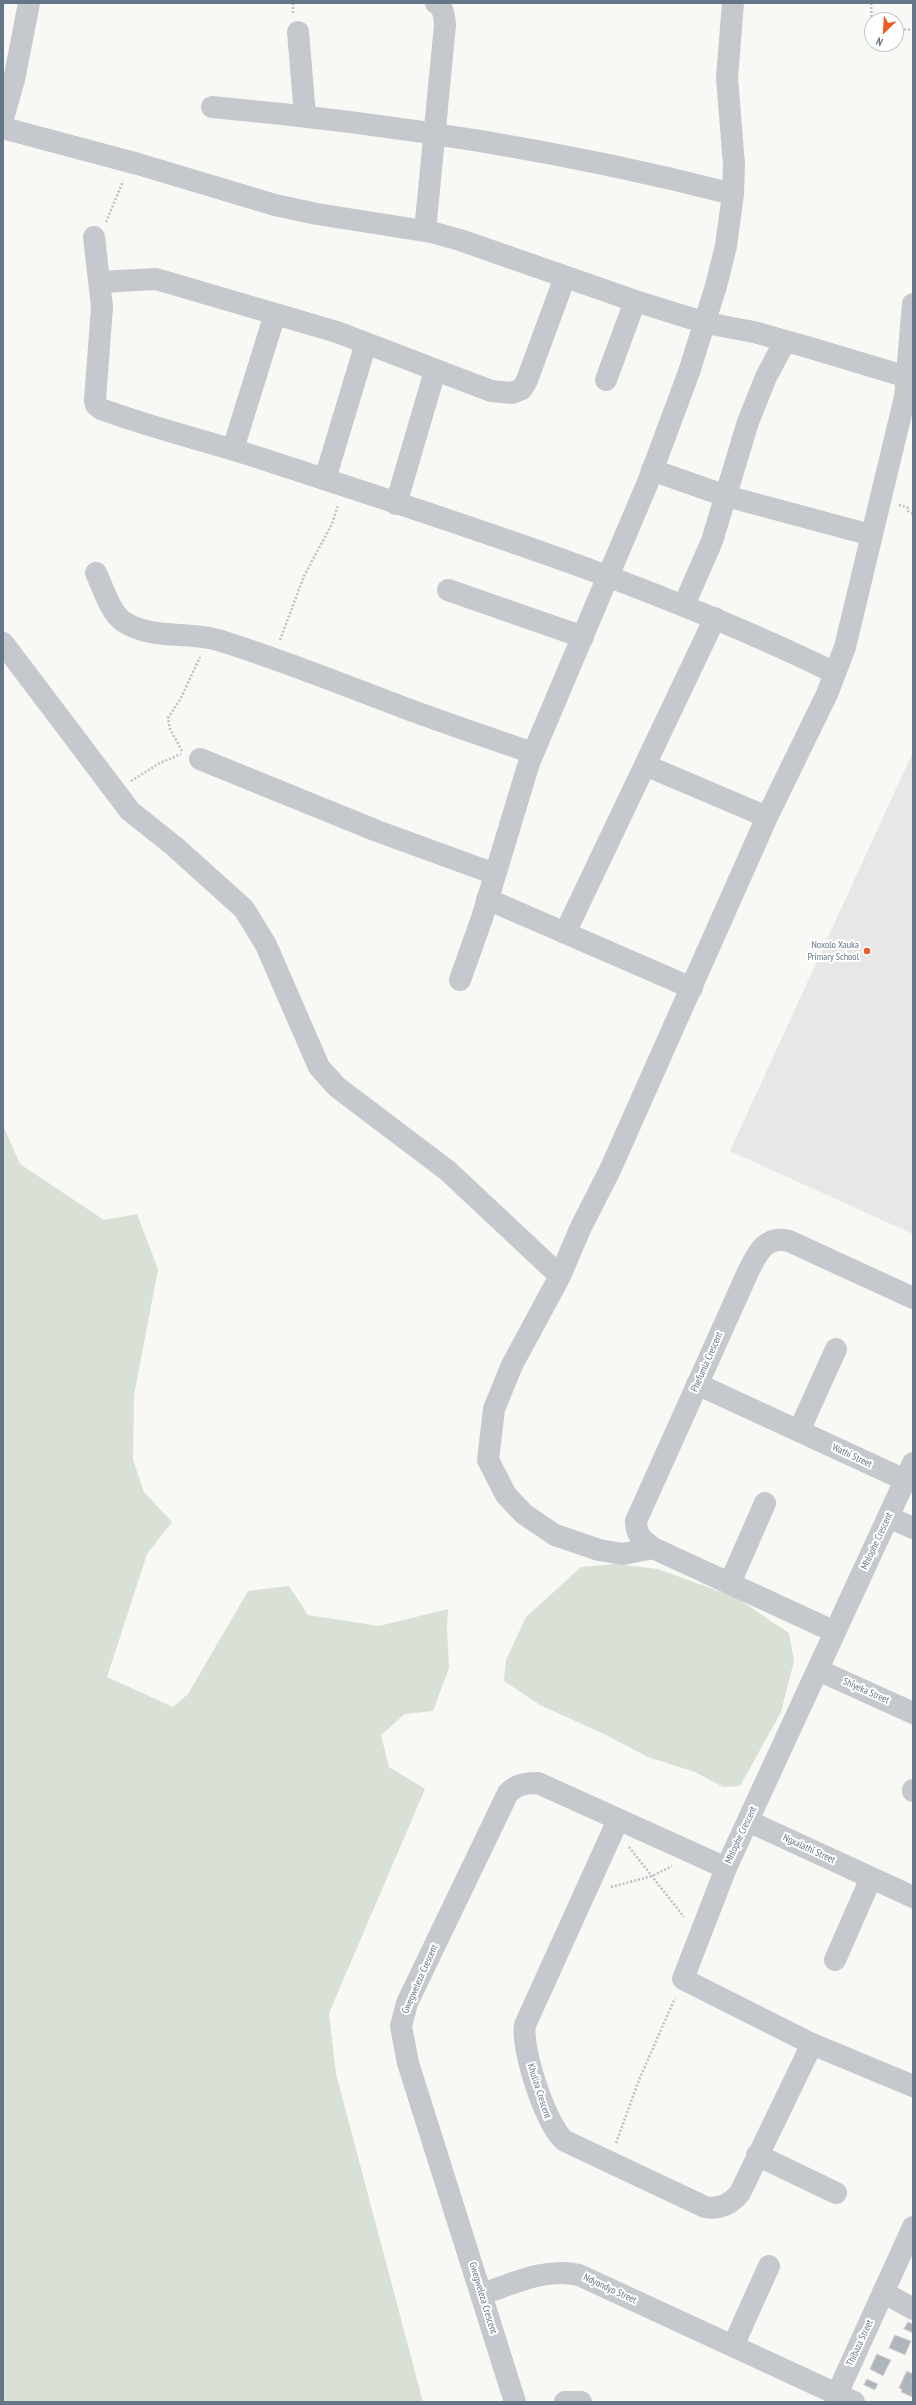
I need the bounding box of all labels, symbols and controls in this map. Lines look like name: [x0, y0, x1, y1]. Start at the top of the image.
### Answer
north arrow: [864, 12, 904, 52]
text: N: [874, 34, 885, 50]
place label: Noxolo Xauka Primary School: [808, 939, 859, 962]
marker: Noxolo Xauka Primary School: [862, 946, 872, 956]
street label: Phefumla Crescent: [688, 1330, 726, 1394]
street label: Wathi Street: [830, 1442, 874, 1470]
street label: Mhlophe Crescent: [859, 1510, 895, 1572]
street label: Shiyeka Street: [841, 1675, 891, 1707]
street label: Mhlophe Crescent: [723, 1804, 759, 1866]
street label: Ngxalathi Street: [781, 1832, 837, 1866]
street label: Gwegweleza Crescent: [399, 1943, 441, 2015]
street label: Khuliza Crescent: [524, 2062, 554, 2120]
street label: Gwegweleza Crescent: [466, 2261, 500, 2335]
street label: Ndyondyo Street: [581, 2271, 639, 2307]
street label: Thibaza Street: [844, 2318, 876, 2368]

